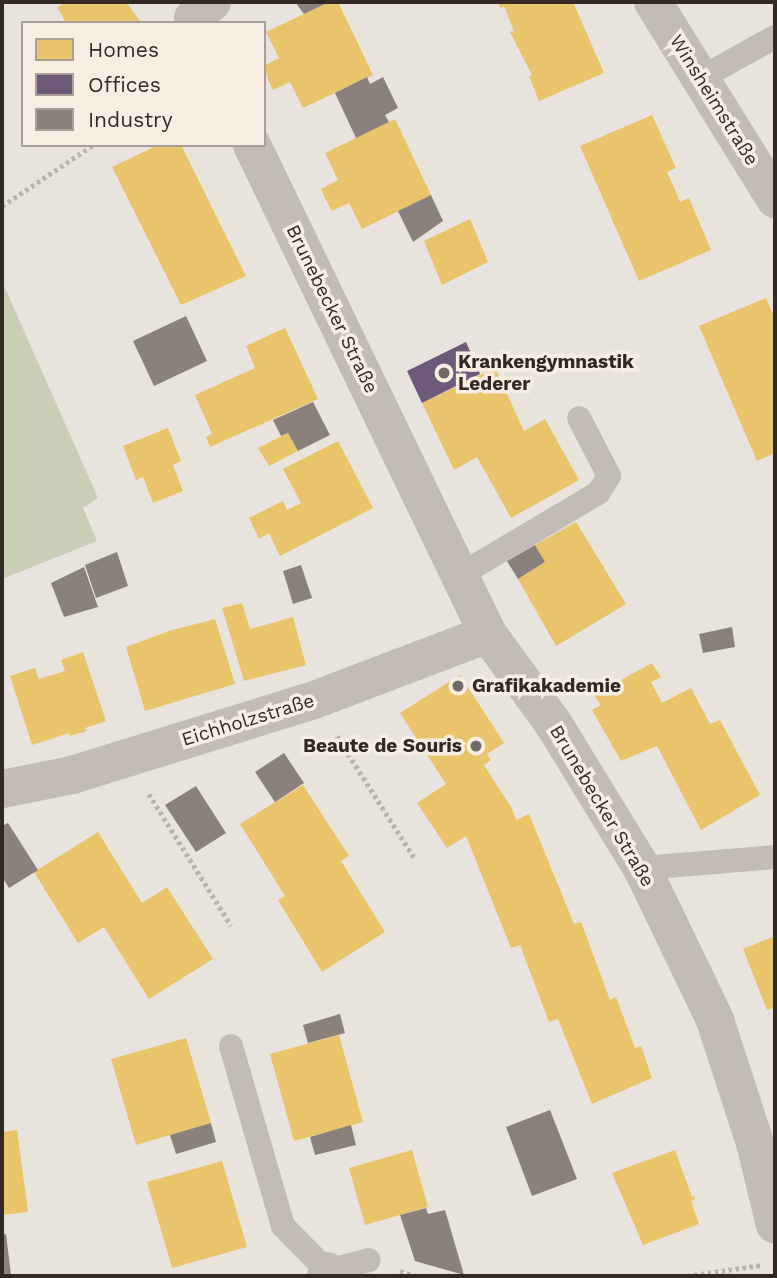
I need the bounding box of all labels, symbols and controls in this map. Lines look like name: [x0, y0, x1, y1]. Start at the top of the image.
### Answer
legend: [21, 21, 266, 147]
street label: Winsheimstraße: [665, 30, 763, 170]
text: Homes: [88, 37, 159, 62]
text: Offices: [88, 72, 161, 97]
text: Industry: [88, 107, 173, 132]
street label: Brunebecker Straße: [281, 221, 383, 397]
place label: Krankengymnastik Lederer: [458, 351, 634, 395]
marker: Krankengymnastik Lederer: [436, 365, 452, 381]
place label: Grafikakademie: [472, 675, 621, 697]
marker: Grafikakademie: [450, 678, 466, 694]
street label: Eichholzstraße: [179, 689, 317, 751]
street label: Brunebecker Straße: [545, 721, 659, 891]
place label: Beaute de Souris: [303, 735, 462, 757]
marker: Beaute de Souris: [468, 738, 484, 754]

